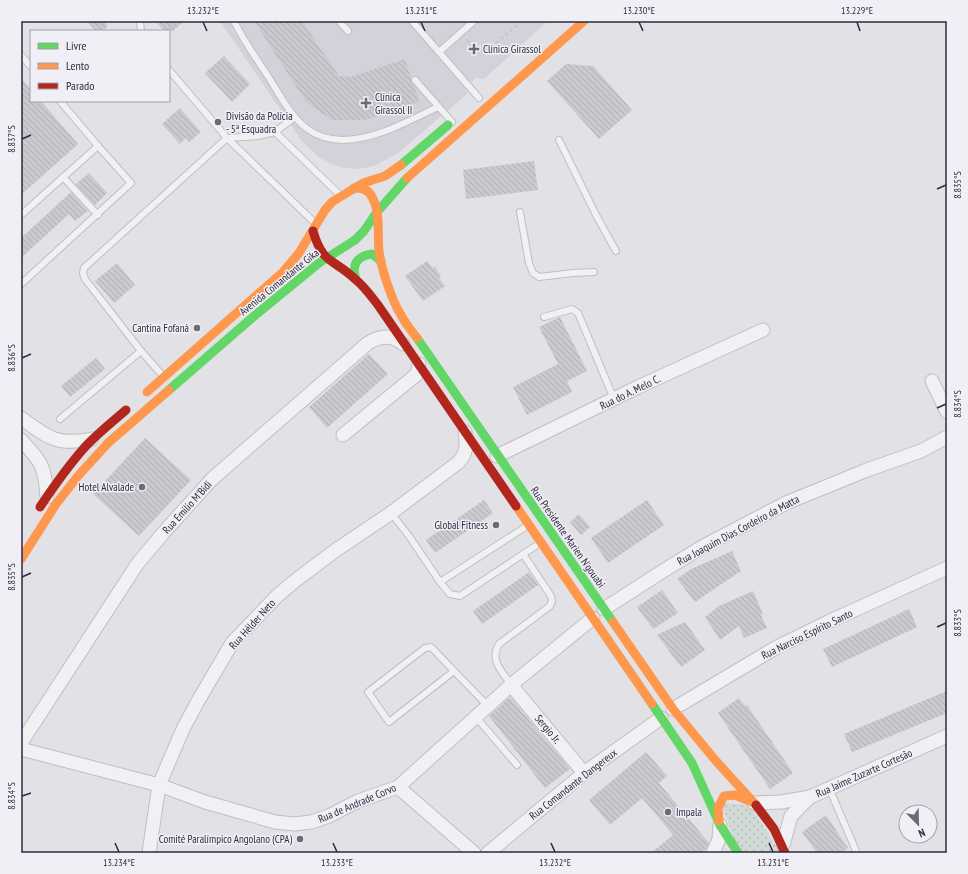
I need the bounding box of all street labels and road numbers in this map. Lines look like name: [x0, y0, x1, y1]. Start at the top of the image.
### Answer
street label: Avenida Comandante Gika: [236, 246, 322, 318]
street label: Rua do A. Melo C.: [597, 371, 663, 413]
street label: Rua Emilio M'Bidi: [159, 477, 215, 537]
street label: Rua Presidente Marien N'gouabi: [528, 484, 608, 590]
street label: Rua Joaquim Dias Cordeiro da Matta: [675, 492, 801, 568]
street label: Rua Hélder Neto: [226, 596, 278, 652]
street label: Rua Narciso Espírito Santo: [759, 606, 855, 662]
street label: Sergio Jr.: [532, 712, 564, 746]
street label: Rua Comandante Dangereux: [526, 745, 620, 823]
street label: Rua Jaime Zuzarte Cortesão: [814, 745, 915, 801]
street label: Rua de Andrade Corvo: [316, 780, 398, 826]

